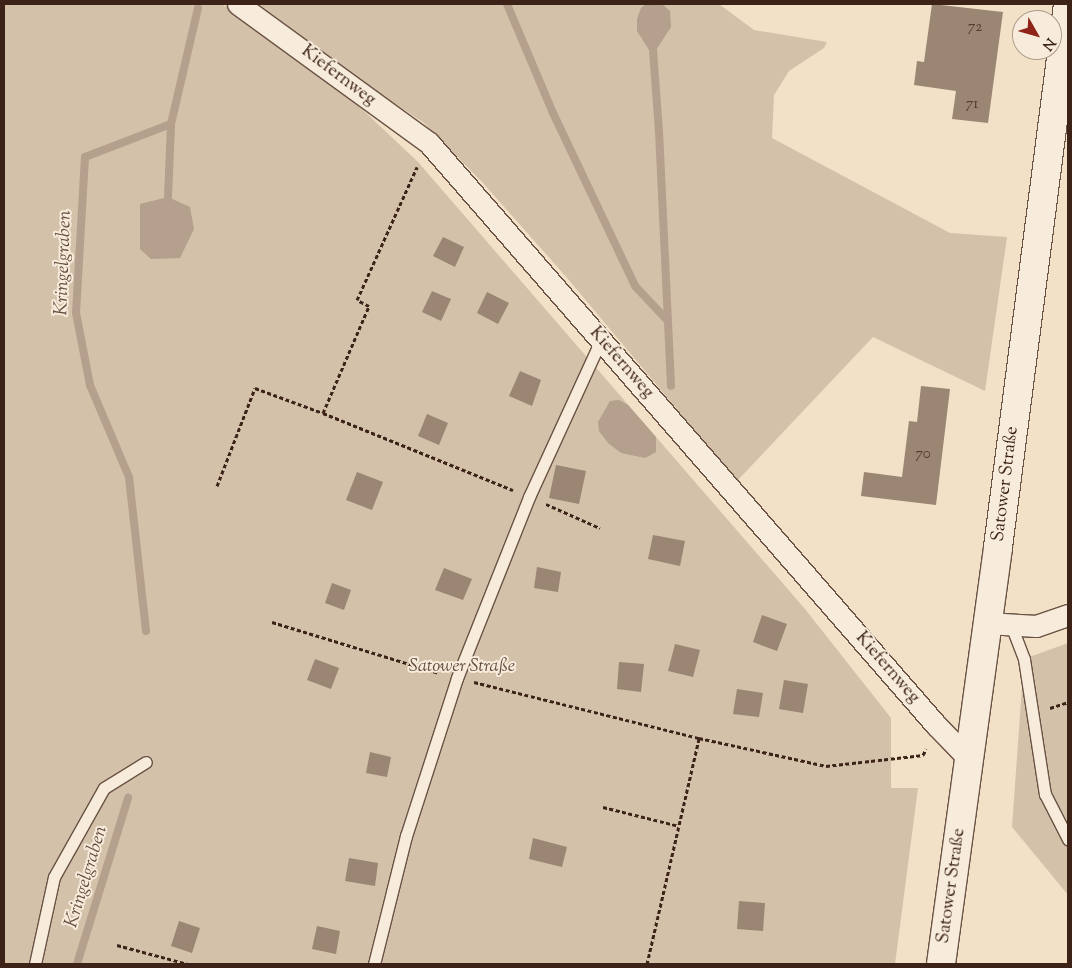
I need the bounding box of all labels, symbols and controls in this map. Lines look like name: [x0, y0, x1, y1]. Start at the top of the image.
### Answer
north arrow: [1012, 10, 1062, 60]
house number: 72: [968, 19, 982, 37]
text: N: [1037, 33, 1059, 54]
street label: Kiefernweg: [296, 41, 380, 111]
house number: 71: [966, 96, 978, 114]
water label: Kringelgraben: [51, 210, 77, 316]
street label: Kiefernweg: [584, 323, 658, 403]
street label: Satower Straße: [988, 425, 1024, 543]
house number: 70: [915, 446, 931, 464]
street label: Kiefernweg: [850, 628, 924, 708]
park label: Satower Straße: [409, 656, 515, 678]
water label: Kringelgraben: [61, 823, 113, 931]
street label: Satower Straße: [933, 827, 971, 945]

